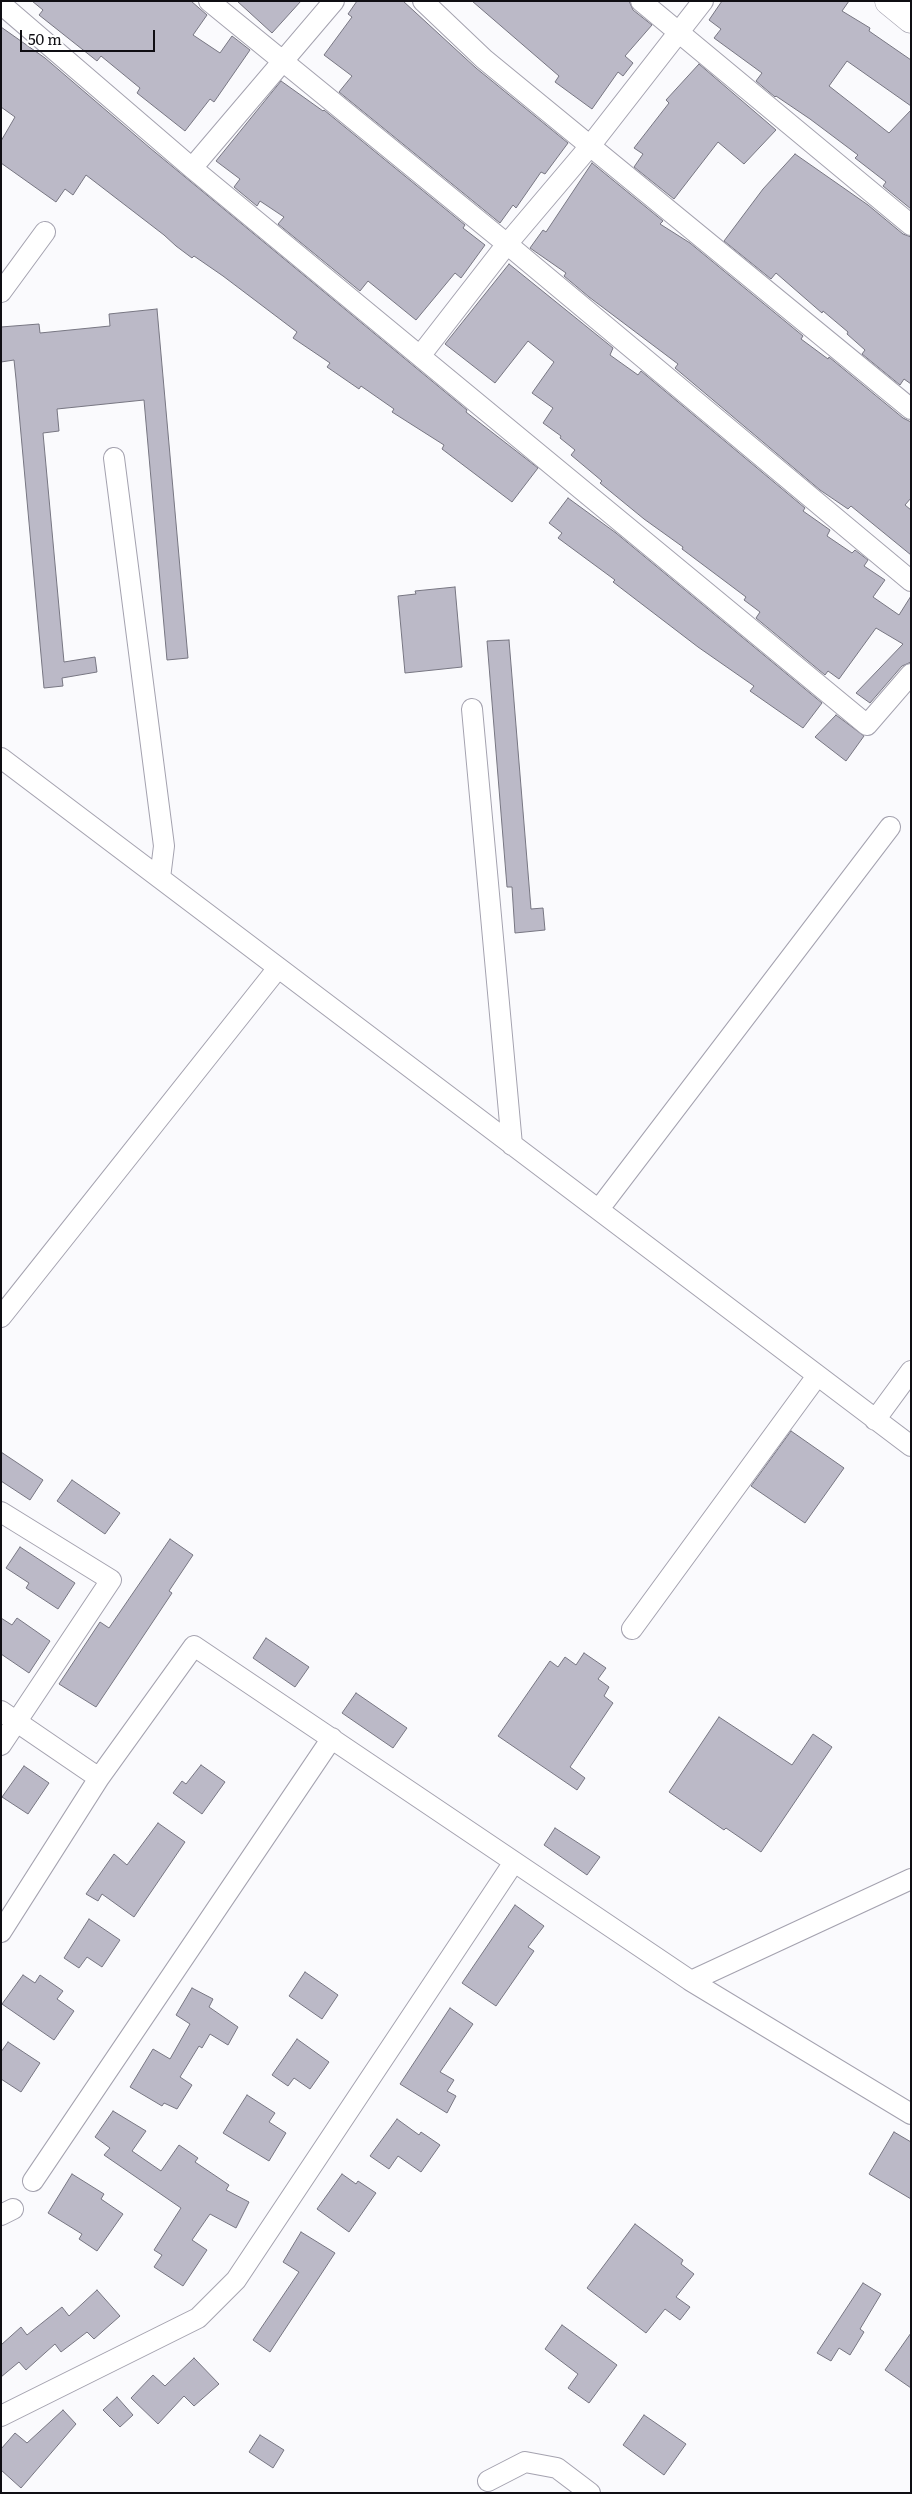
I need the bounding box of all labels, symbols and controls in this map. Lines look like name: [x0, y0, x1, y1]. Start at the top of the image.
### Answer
scale bar: [22, 20, 158, 52]
text: 50 m: [28, 27, 62, 50]

